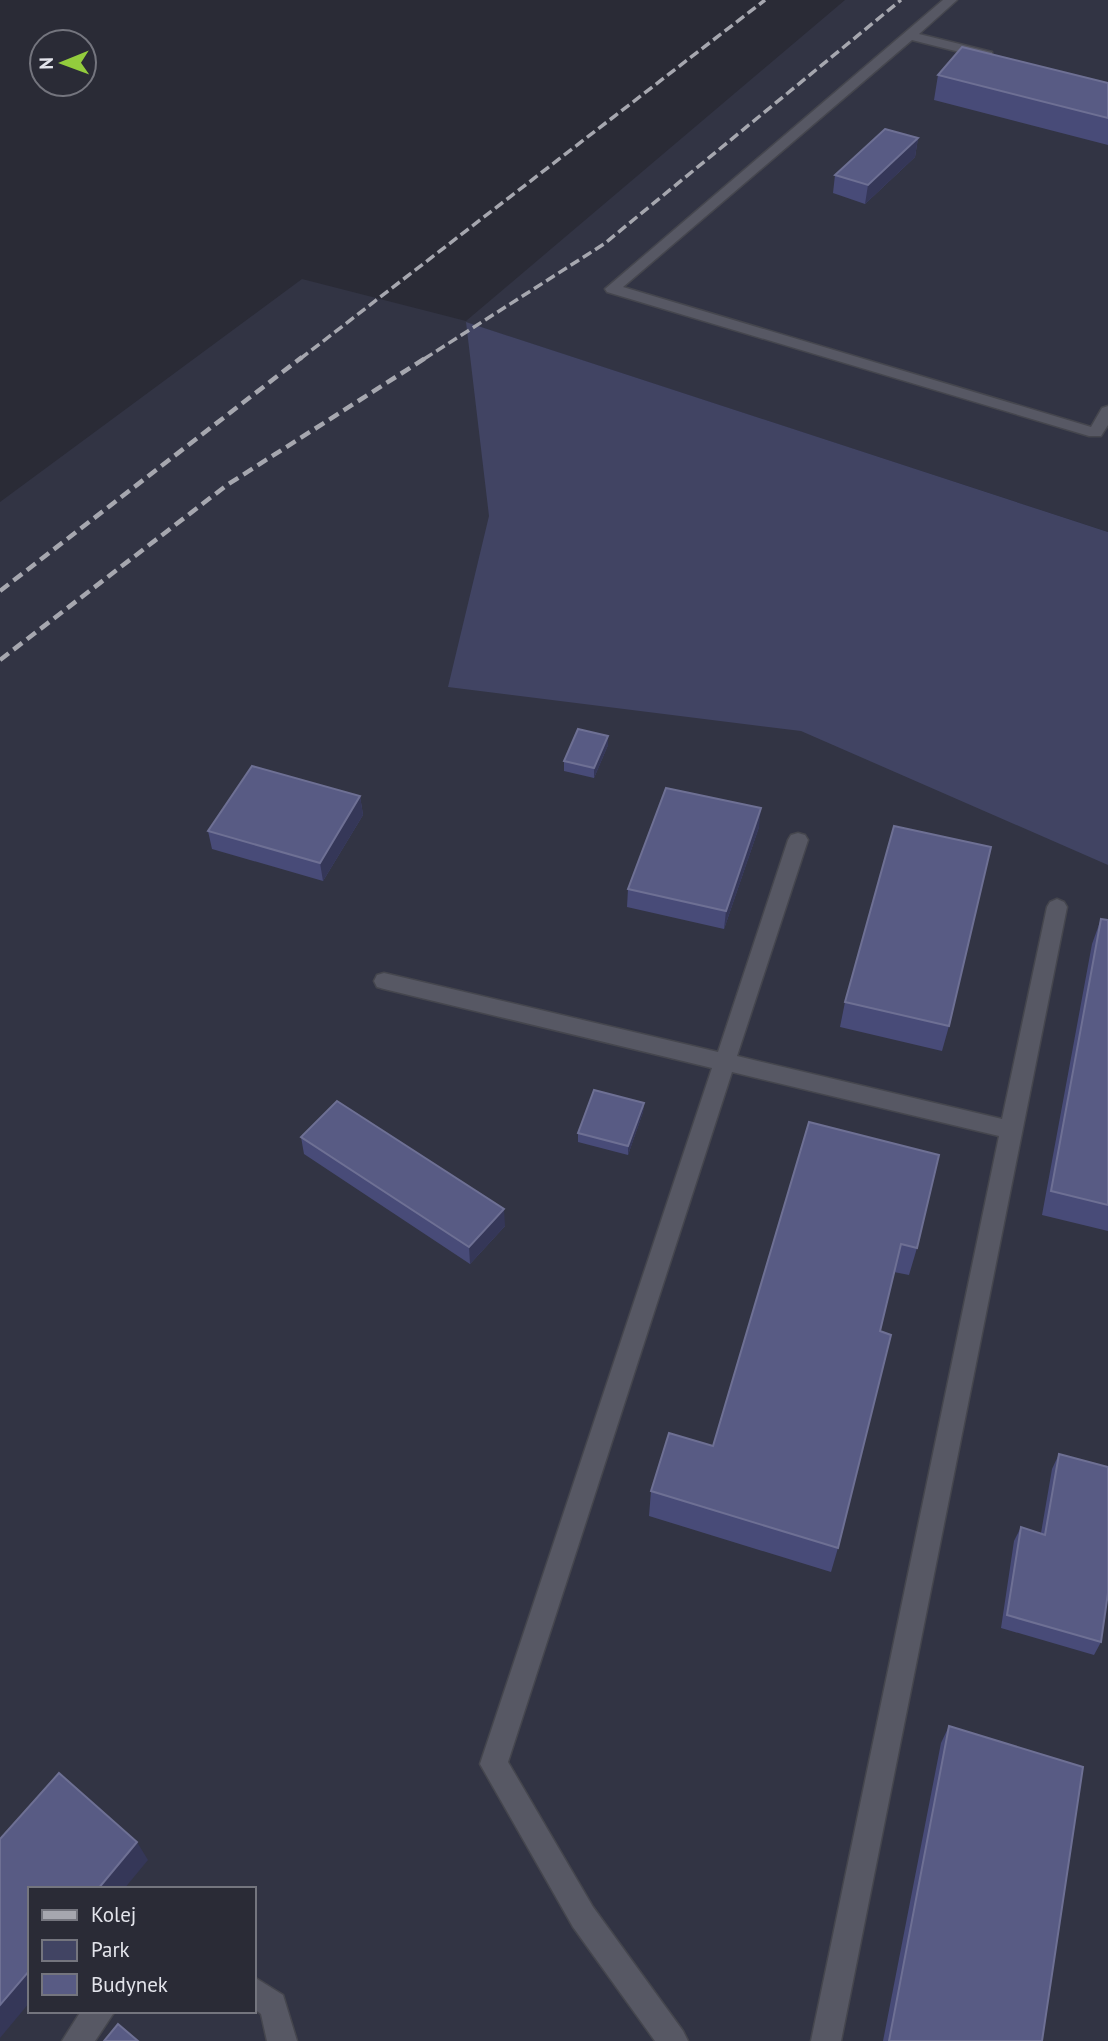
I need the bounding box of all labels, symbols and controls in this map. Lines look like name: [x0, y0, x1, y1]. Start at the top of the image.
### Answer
north arrow: [28, 28, 98, 98]
text: N: [34, 57, 58, 70]
legend: [28, 1887, 256, 2013]
text: Kolej: [91, 1901, 136, 1928]
text: Park: [91, 1936, 130, 1963]
text: Budynek: [91, 1971, 168, 1998]

